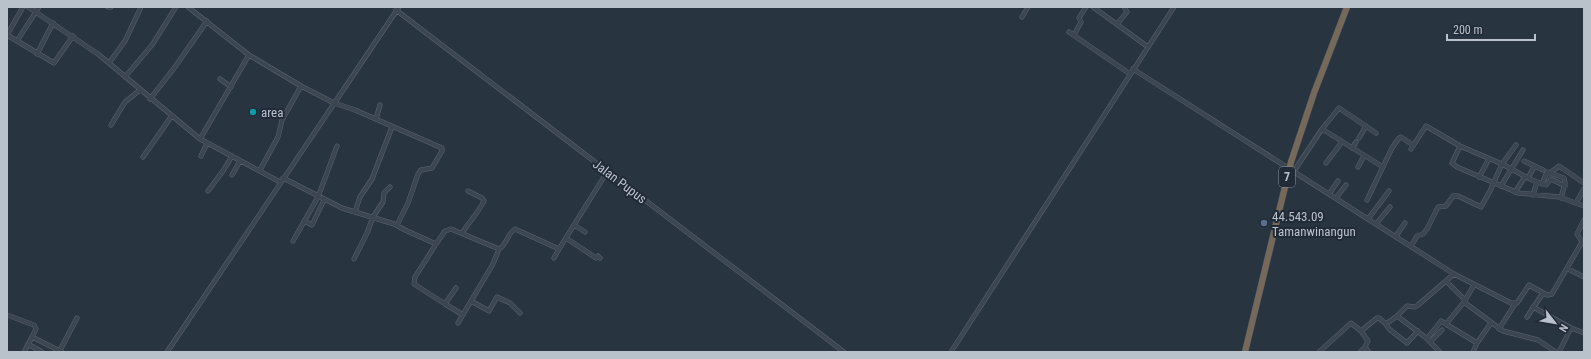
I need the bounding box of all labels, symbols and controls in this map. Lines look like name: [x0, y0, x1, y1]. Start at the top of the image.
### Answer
scale bar: [1447, 16, 1535, 42]
text: 200 m: [1453, 23, 1483, 37]
place label: area: [261, 105, 283, 120]
marker: area: [248, 107, 258, 117]
street label: Jalan Pupus: [590, 156, 649, 206]
road number: 7: [1279, 167, 1295, 187]
place label: 44.543.09 Tamanwinangun: [1272, 209, 1356, 239]
marker: 44.543.09 Tamanwinangun: [1259, 218, 1269, 228]
north arrow: [1535, 303, 1575, 343]
text: N: [1556, 322, 1570, 334]

